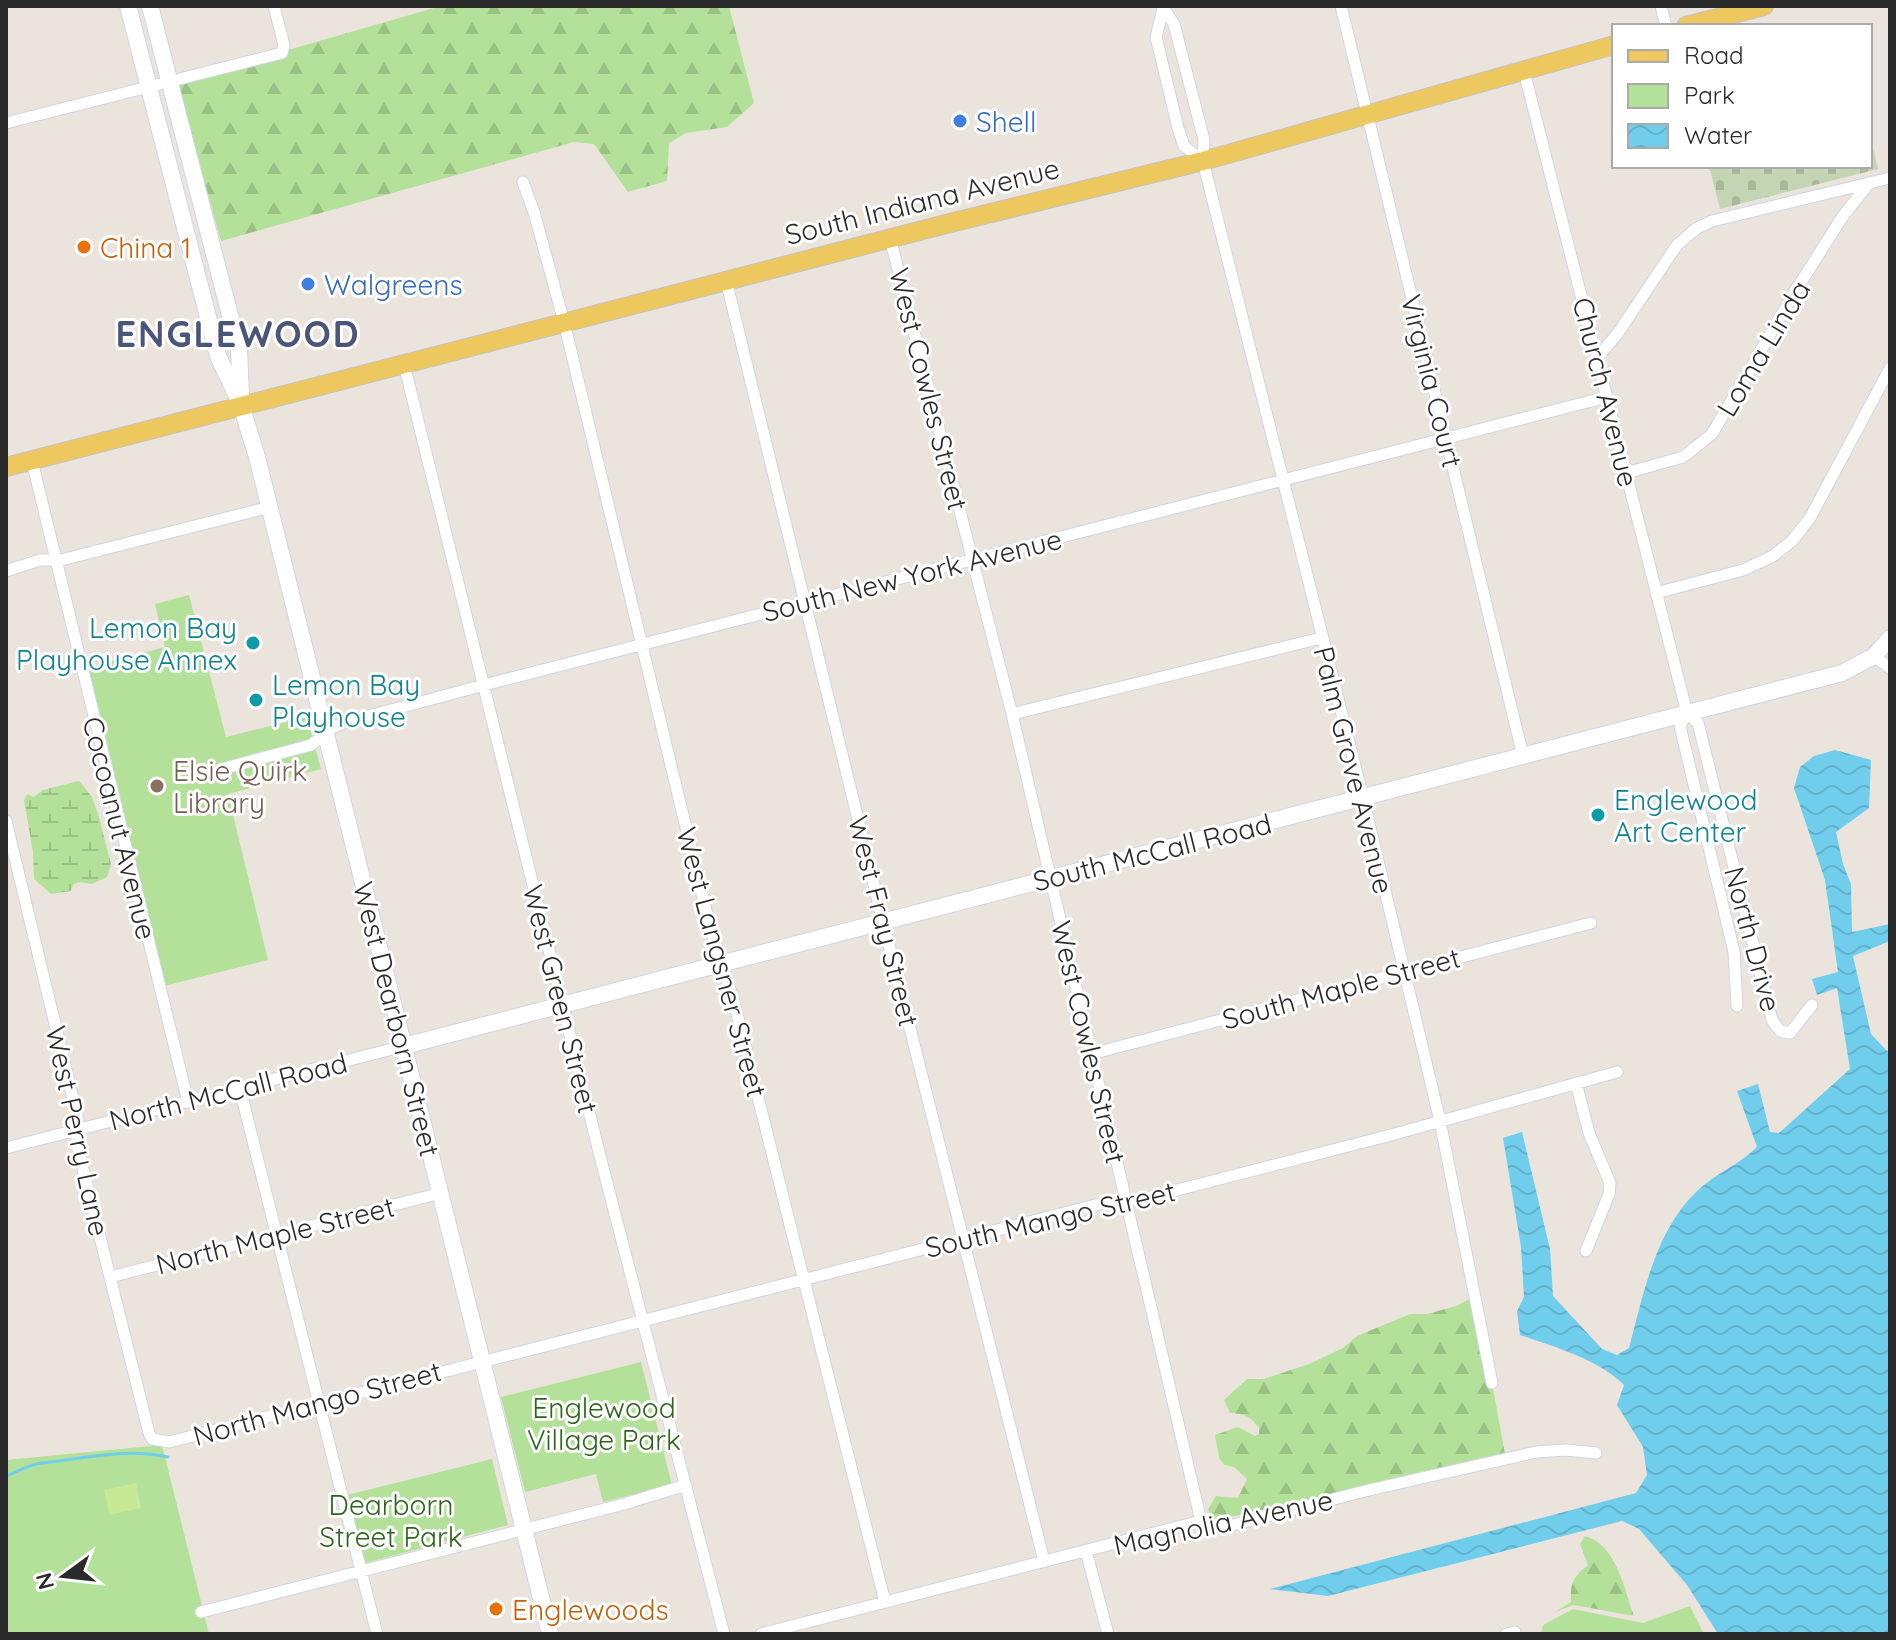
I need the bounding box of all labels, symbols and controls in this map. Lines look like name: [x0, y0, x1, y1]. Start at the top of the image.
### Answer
legend: [1612, 24, 1872, 168]
text: Road: [1684, 40, 1744, 70]
text: Park: [1684, 80, 1735, 110]
place label: Shell: [976, 104, 1036, 139]
marker: Shell: [951, 112, 969, 130]
text: Water: [1684, 120, 1752, 150]
street label: South Indiana Avenue: [781, 150, 1063, 252]
place label: China 1: [100, 230, 191, 265]
marker: China 1: [75, 238, 93, 256]
street label: West Cowles Street: [882, 264, 976, 514]
place label: Walgreens: [324, 267, 463, 302]
street label: Loma Linda: [1709, 273, 1817, 423]
marker: Walgreens: [299, 275, 317, 293]
street label: Virginia Court: [1394, 291, 1470, 471]
street label: Church Avenue: [1566, 294, 1646, 490]
district label: ENGLEWOOD: [115, 311, 361, 356]
street label: South New York Avenue: [759, 521, 1065, 629]
place label: Lemon Bay Playhouse Annex: [16, 610, 237, 677]
marker: Lemon Bay Playhouse Annex: [244, 634, 262, 652]
street label: Palm Grove Avenue: [1306, 643, 1402, 897]
place label: Lemon Bay Playhouse: [272, 667, 420, 734]
marker: Lemon Bay Playhouse: [247, 691, 265, 709]
street label: Cocoanut Avenue: [75, 713, 165, 943]
place label: Elsie Quirk Library: [173, 753, 307, 820]
marker: Elsie Quirk Library: [148, 777, 166, 795]
place label: Englewood Art Center: [1614, 782, 1757, 849]
street label: South McCall Road: [1029, 805, 1275, 899]
marker: Englewood Art Center: [1589, 806, 1607, 824]
street label: West Fray Street: [841, 812, 927, 1030]
street label: West Langsner Street: [669, 823, 775, 1101]
street label: North Drive: [1717, 863, 1789, 1015]
street label: West Dearborn Street: [346, 878, 448, 1160]
street label: West Green Street: [516, 881, 606, 1117]
street label: West Cowles Street: [1044, 917, 1134, 1167]
street label: South Maple Street: [1218, 939, 1464, 1037]
street label: West Perry Lane: [39, 1023, 117, 1239]
street label: North McCall Road: [105, 1045, 351, 1137]
street label: South Mango Street: [921, 1173, 1179, 1265]
street label: North Maple Street: [152, 1188, 398, 1282]
street label: North Mango Street: [189, 1353, 445, 1453]
park label: Englewood Village Park: [527, 1390, 681, 1457]
street label: Magnolia Avenue: [1110, 1482, 1336, 1562]
park label: Dearborn Street Park: [319, 1487, 463, 1554]
north arrow: [24, 1536, 104, 1616]
text: N: [29, 1570, 60, 1593]
place label: Englewoods: [512, 1592, 669, 1627]
marker: Englewoods: [487, 1600, 505, 1618]

